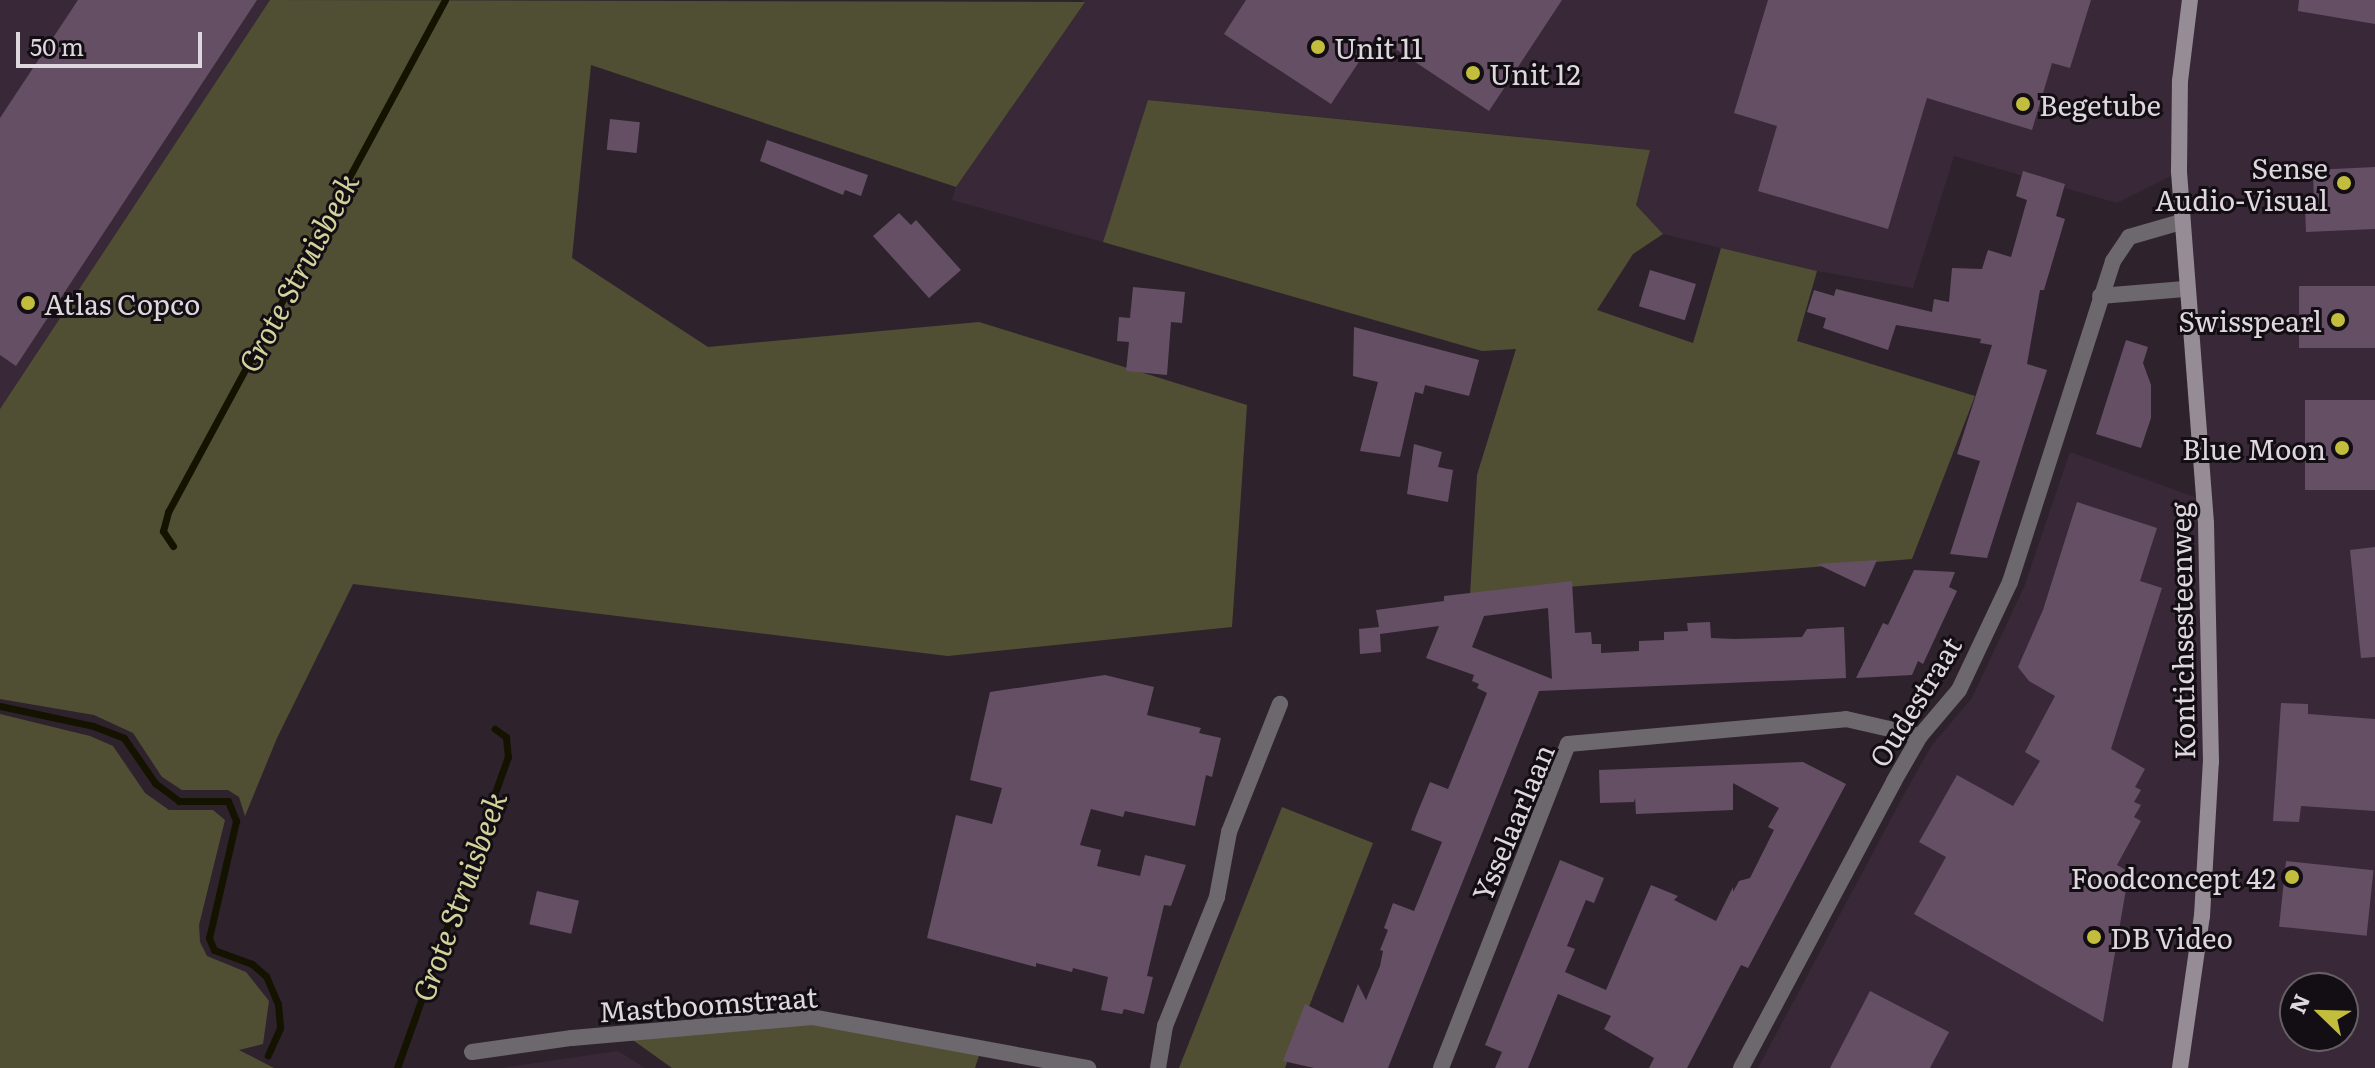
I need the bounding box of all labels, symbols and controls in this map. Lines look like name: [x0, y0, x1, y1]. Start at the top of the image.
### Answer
scale bar: [20, 16, 206, 66]
text: 50 m: [30, 28, 84, 63]
place label: Unit 11: [1334, 30, 1423, 64]
marker: Unit 11: [1309, 38, 1327, 56]
place label: Unit 12: [1489, 56, 1581, 90]
marker: Unit 12: [1464, 64, 1482, 82]
place label: Begetube: [2039, 87, 2161, 121]
marker: Begetube: [2014, 95, 2032, 113]
place label: Sense Audio-Visual: [2155, 150, 2328, 216]
water label: Grote Struisbeek: [229, 166, 365, 378]
marker: Sense Audio-Visual: [2335, 174, 2353, 192]
place label: Atlas Copco: [44, 286, 200, 320]
marker: Atlas Copco: [19, 294, 37, 312]
place label: Swisspearl: [2178, 303, 2322, 337]
marker: Swisspearl: [2329, 311, 2347, 329]
place label: Blue Moon: [2182, 431, 2326, 465]
marker: Blue Moon: [2333, 439, 2351, 457]
street label: Kontichsesteenweg: [2162, 502, 2200, 760]
street label: Oudestraat: [1861, 630, 1967, 772]
street label: Ysselaarlaan: [1464, 739, 1560, 905]
water label: Grote Struisbeek: [403, 786, 513, 1006]
place label: Foodconcept 42: [2070, 860, 2276, 894]
marker: Foodconcept 42: [2283, 868, 2301, 886]
place label: DB Video: [2110, 920, 2233, 954]
marker: DB Video: [2085, 928, 2103, 946]
north arrow: [2279, 972, 2359, 1052]
street label: Mastboomstraat: [597, 979, 819, 1027]
text: N: [2279, 988, 2317, 1018]

